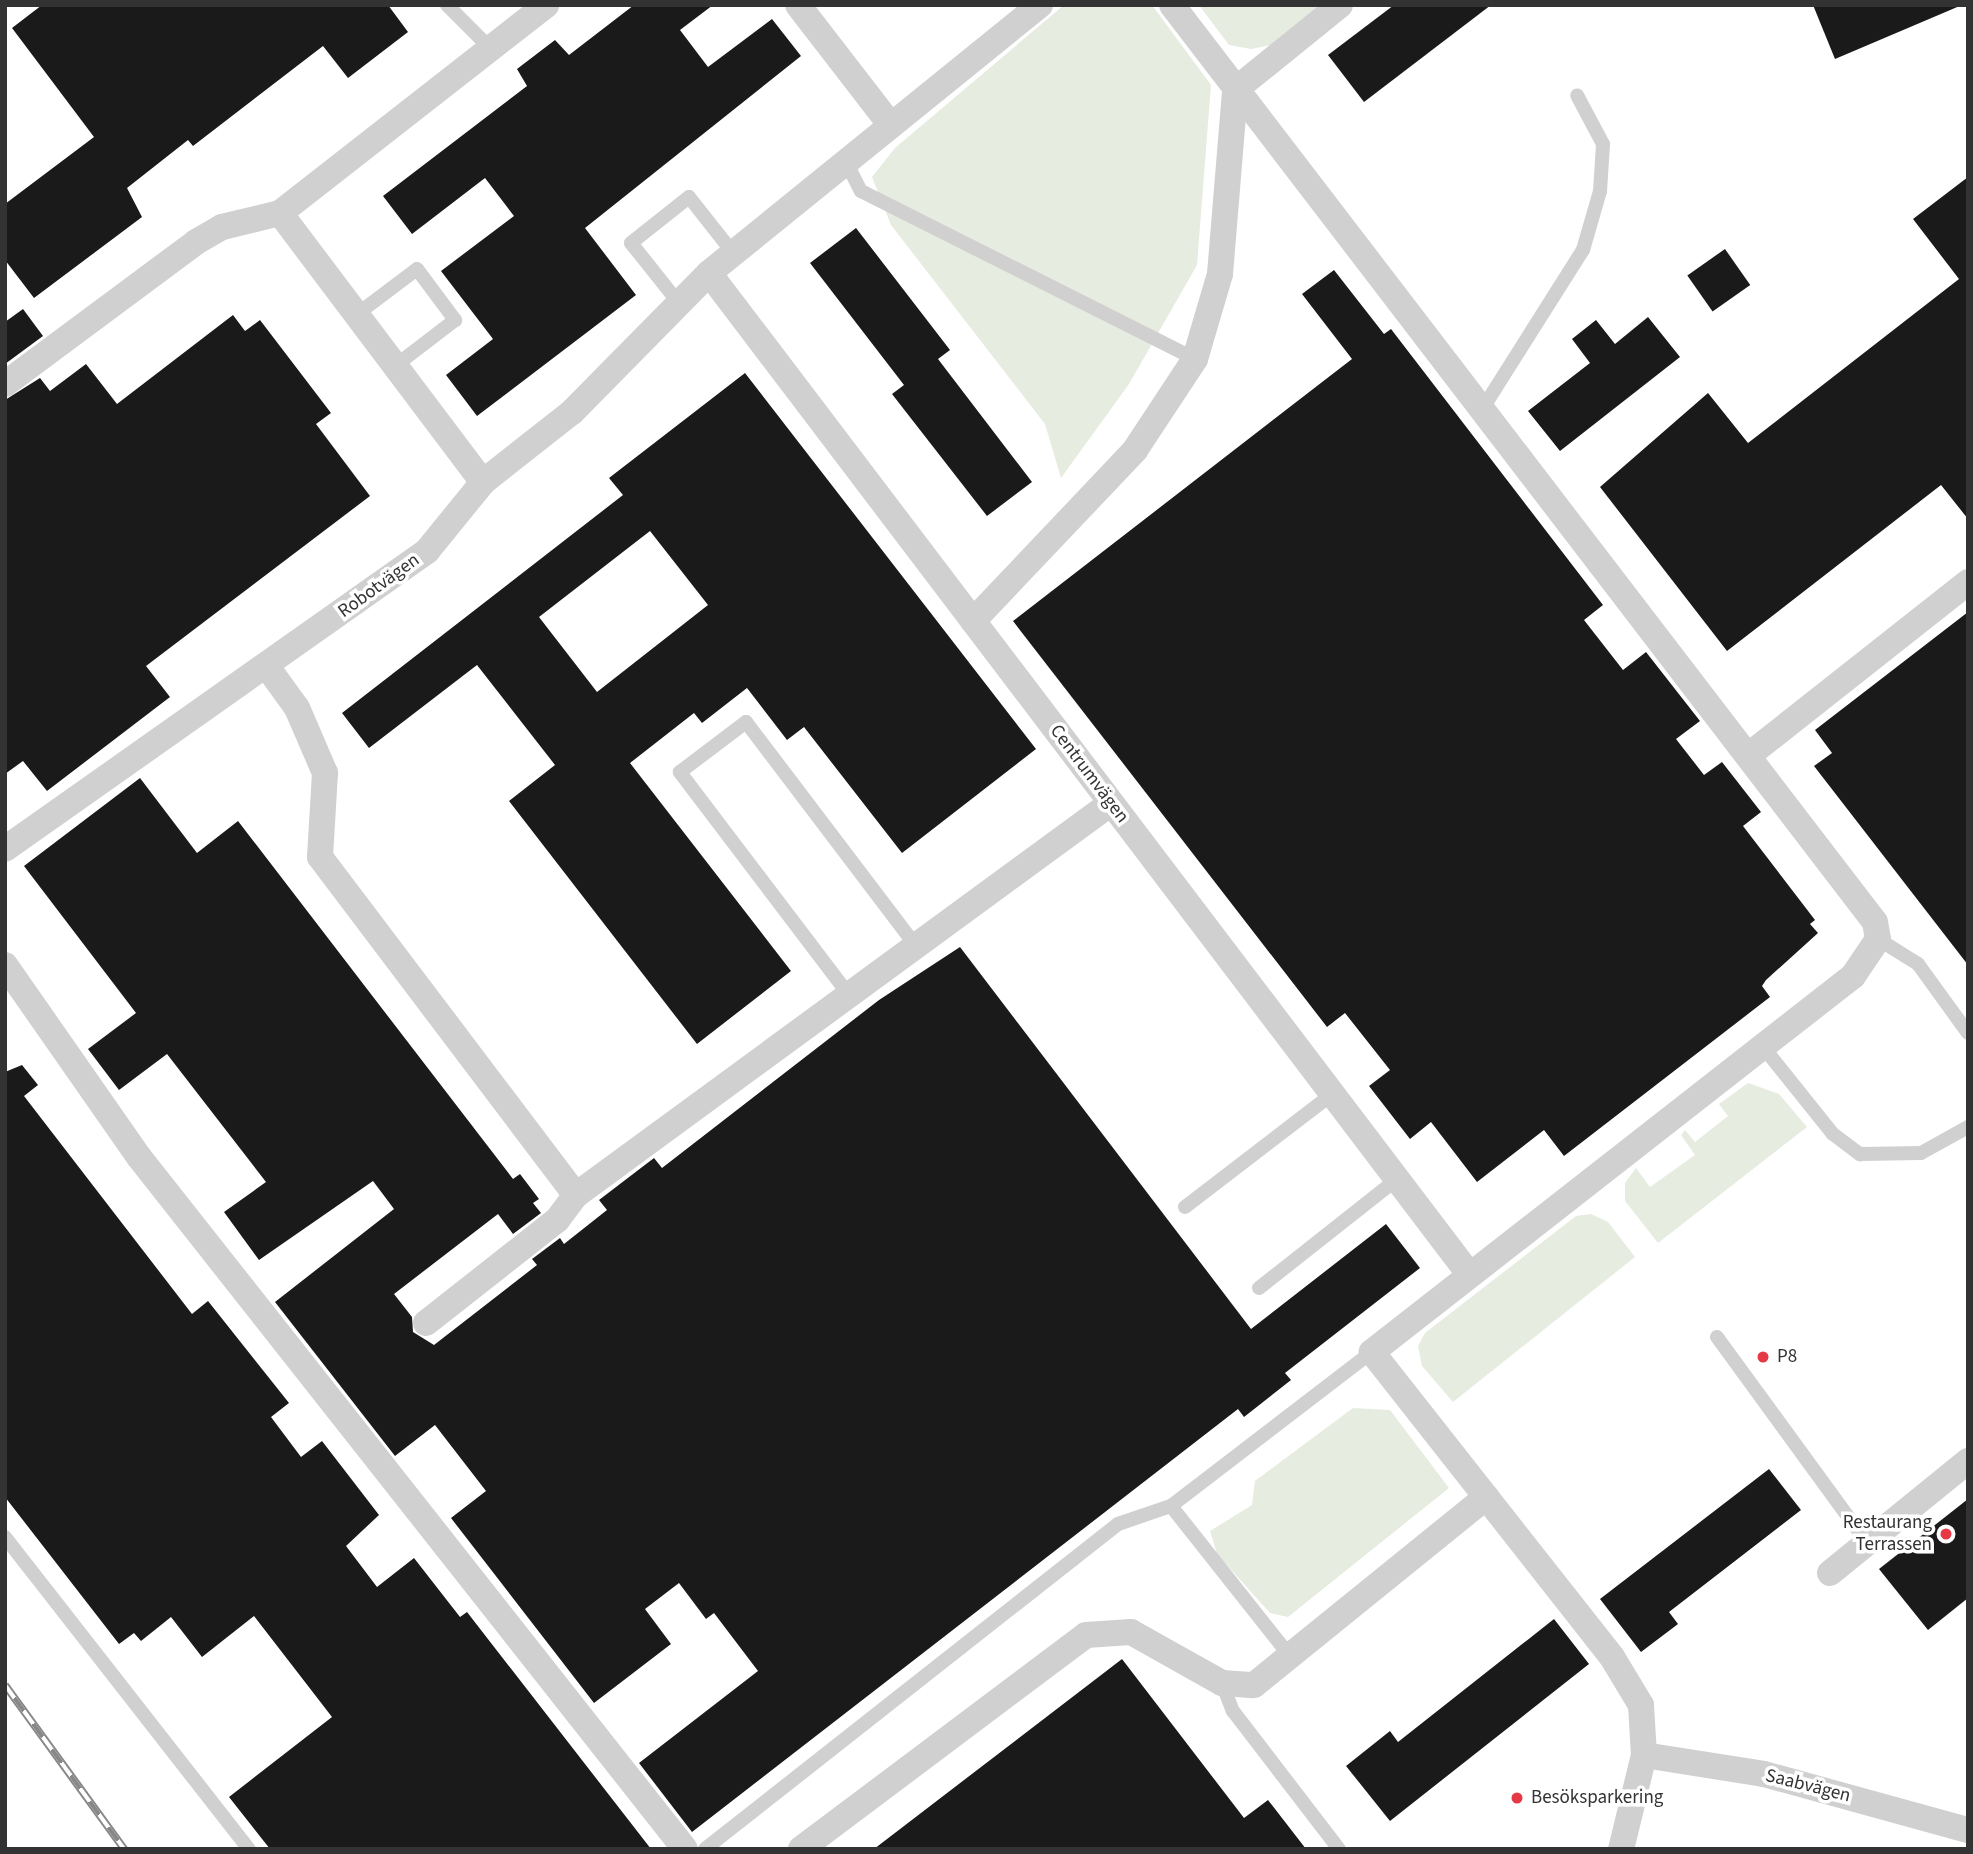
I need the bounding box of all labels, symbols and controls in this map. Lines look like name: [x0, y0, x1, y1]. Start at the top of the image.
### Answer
street label: Robotvägen: [334, 549, 424, 623]
street label: Centrumvägen: [1045, 720, 1133, 828]
place label: P8: [1777, 1346, 1797, 1368]
marker: P8: [1755, 1349, 1771, 1365]
place label: Restaurang Terrassen: [1843, 1512, 1932, 1556]
marker: Restaurang Terrassen: [1938, 1526, 1954, 1542]
street label: Saabvägen: [1763, 1764, 1853, 1808]
place label: Besöksparkering: [1531, 1787, 1663, 1809]
marker: Besöksparkering: [1509, 1790, 1525, 1806]

